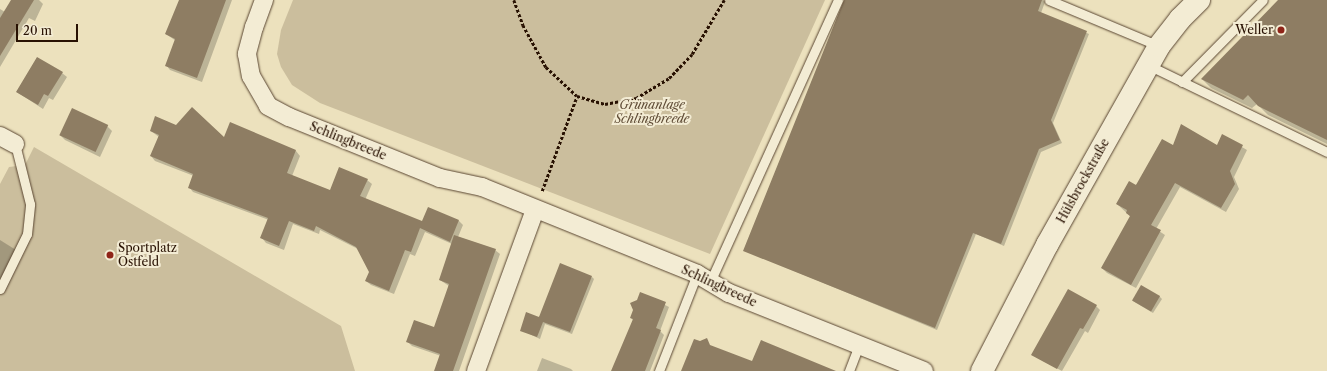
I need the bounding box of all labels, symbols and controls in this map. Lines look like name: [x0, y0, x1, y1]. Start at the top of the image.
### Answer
scale bar: [18, 16, 80, 42]
text: 20 m: [23, 23, 52, 38]
place label: Weller: [1235, 23, 1273, 37]
marker: Weller: [1276, 25, 1286, 35]
park label: Grünanlage Schlingbreede: [615, 98, 689, 126]
street label: Schlingbreede: [307, 119, 389, 163]
street label: Hülsbrockstraße: [1054, 136, 1112, 226]
place label: Sportplatz Ostfeld: [118, 241, 177, 269]
marker: Sportplatz Ostfeld: [105, 250, 115, 260]
street label: Schlingbreede: [679, 262, 759, 310]

